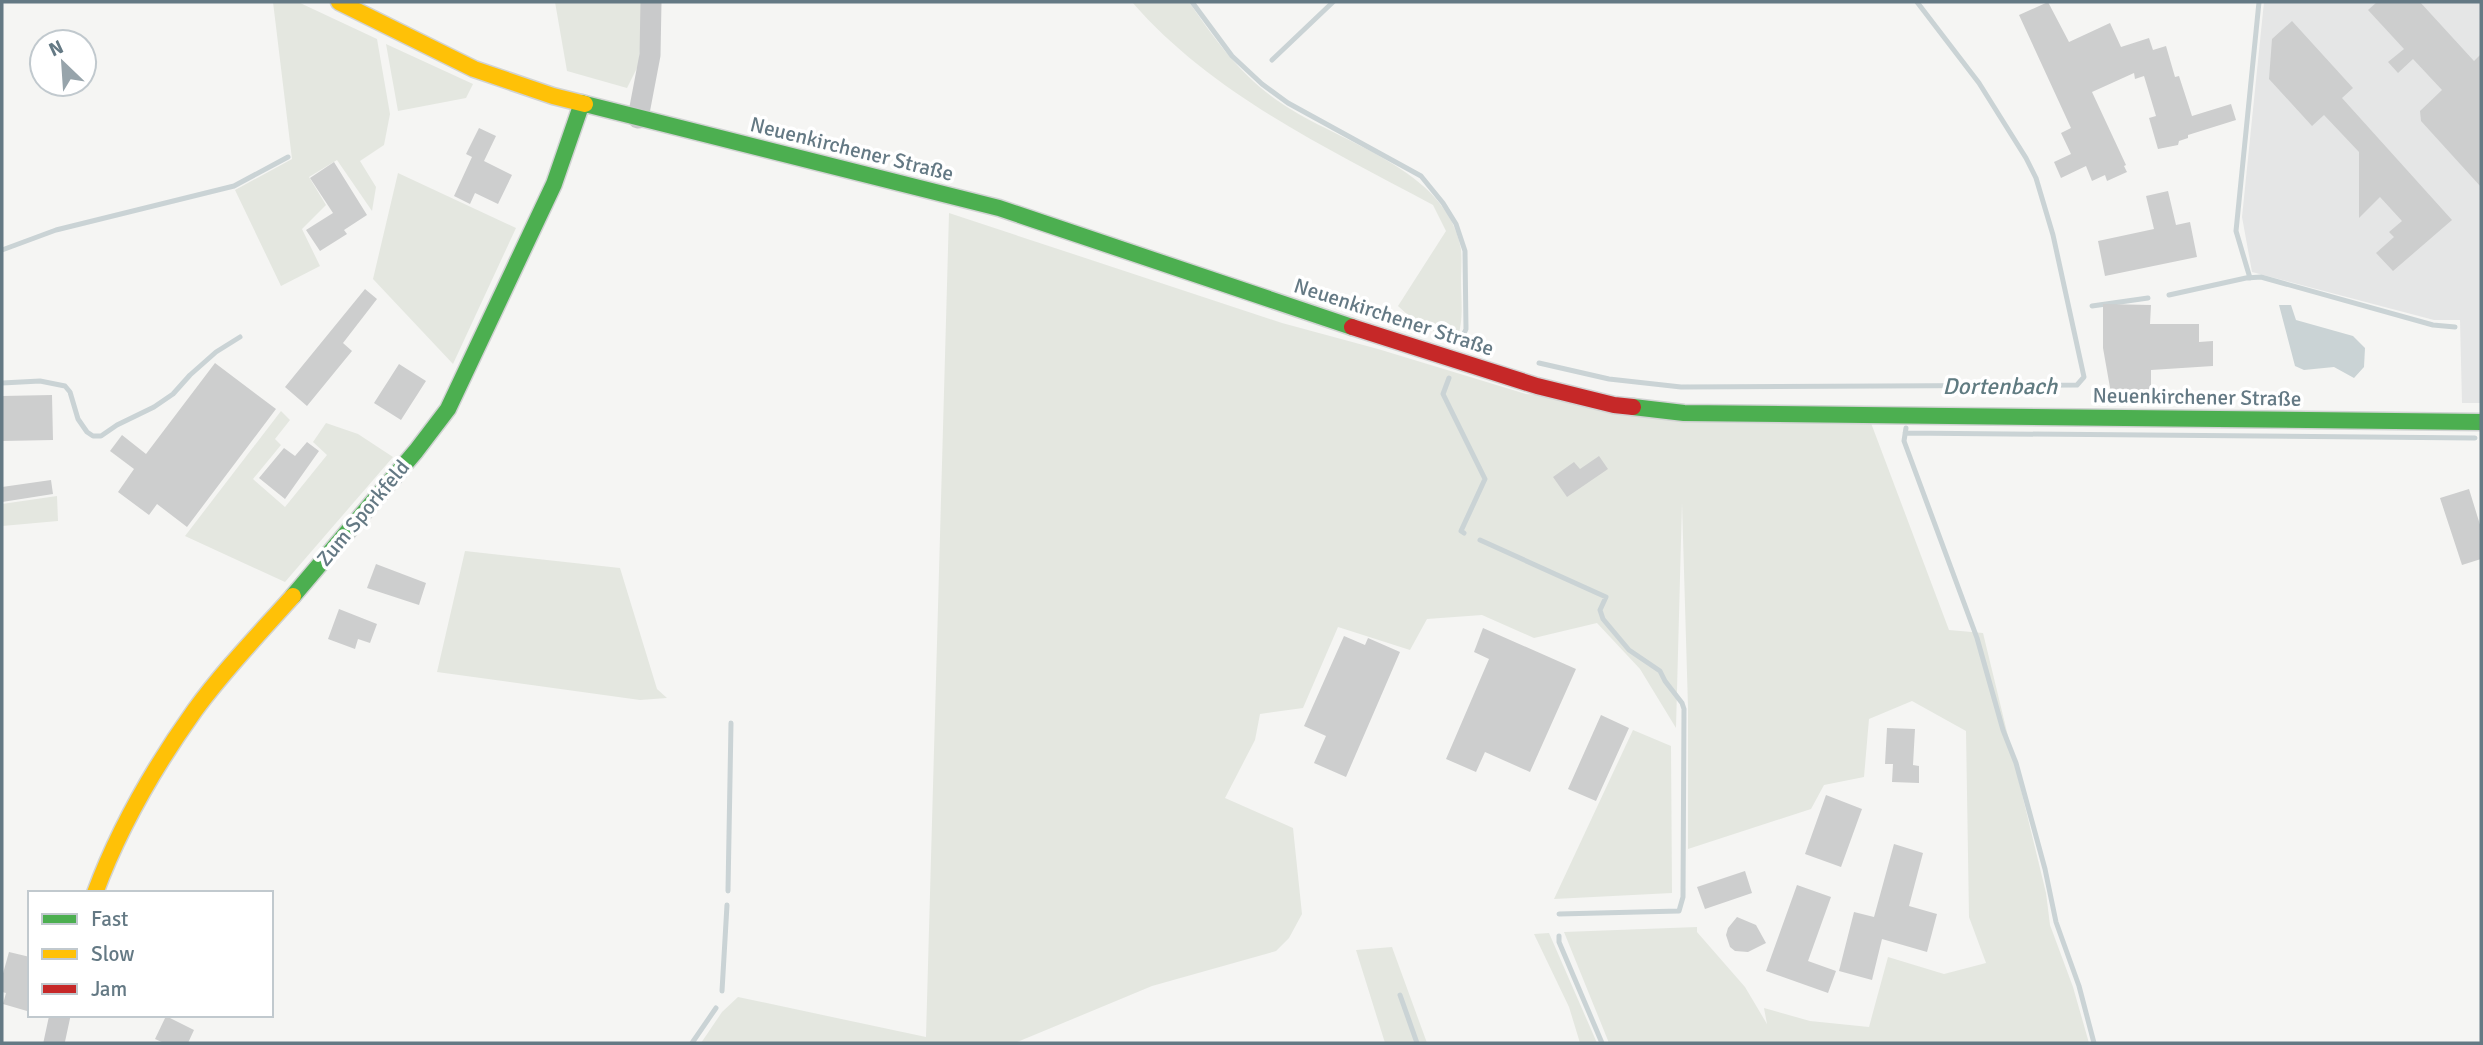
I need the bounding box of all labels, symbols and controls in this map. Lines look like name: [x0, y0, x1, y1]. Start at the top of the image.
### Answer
north arrow: [28, 28, 98, 98]
text: N: [45, 35, 67, 62]
street label: Neuenkirchener Straße: [748, 111, 956, 187]
street label: Neuenkirchener Straße: [1291, 272, 1497, 362]
water label: Dortenbach: [1943, 372, 2059, 401]
street label: Neuenkirchener Straße: [2092, 382, 2302, 412]
street label: Zum Sporkfeld: [311, 455, 415, 571]
legend: [28, 891, 273, 1017]
text: Fast: [91, 906, 128, 932]
text: Slow: [91, 941, 135, 967]
text: Jam: [91, 976, 127, 1002]

